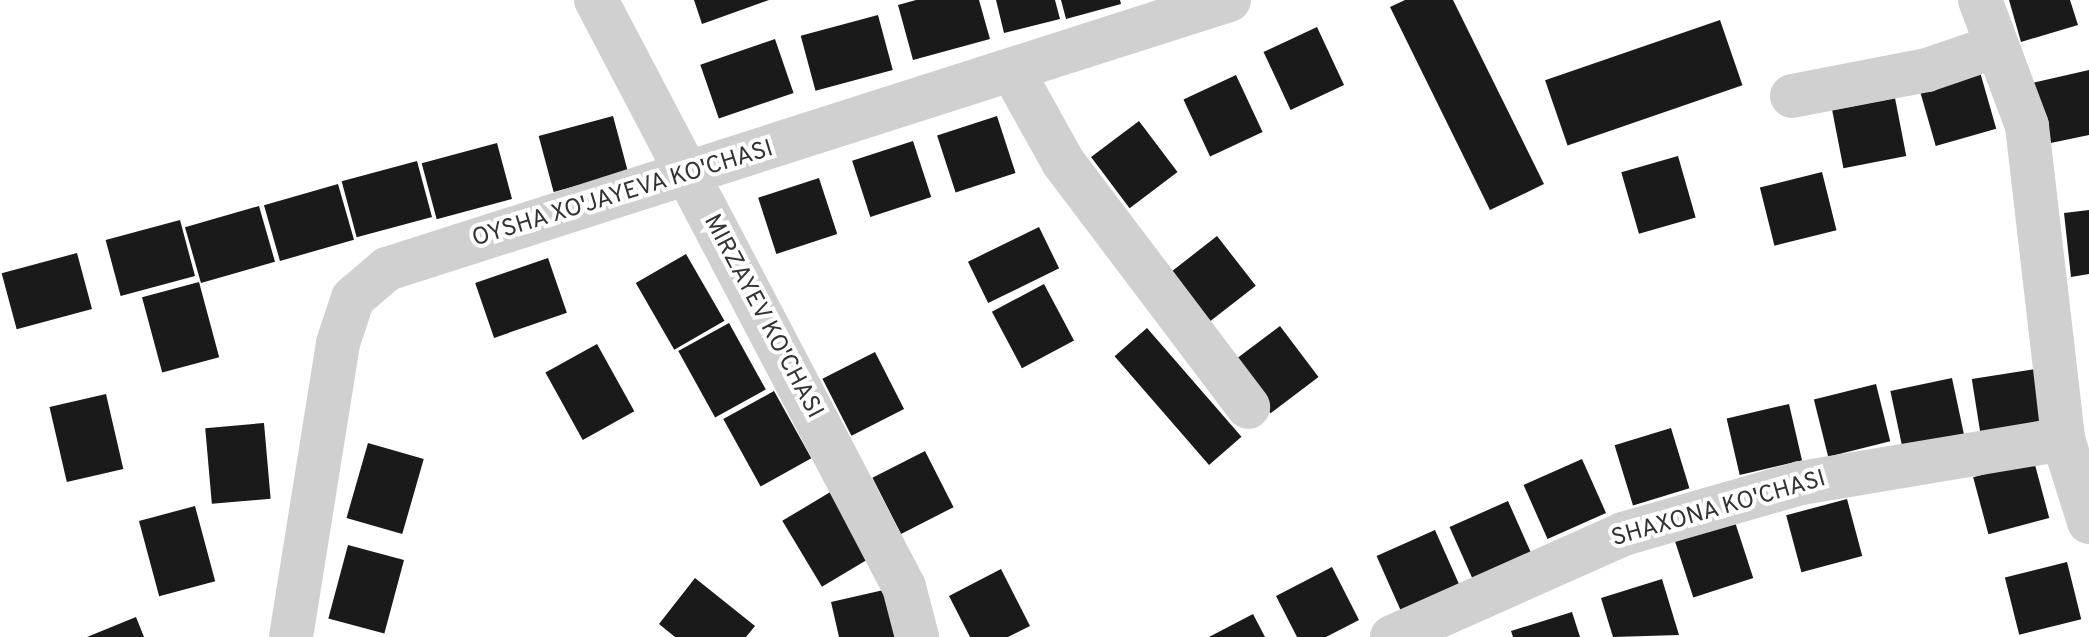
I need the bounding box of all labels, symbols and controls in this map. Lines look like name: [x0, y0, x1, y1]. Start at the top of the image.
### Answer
street label: OYSHA XO'JAYEVA KO'CHASI: [468, 135, 778, 255]
street label: MIRZAYEV KO'CHASI: [696, 210, 828, 424]
street label: SHAXONA KO'CHASI: [1608, 466, 1830, 554]

